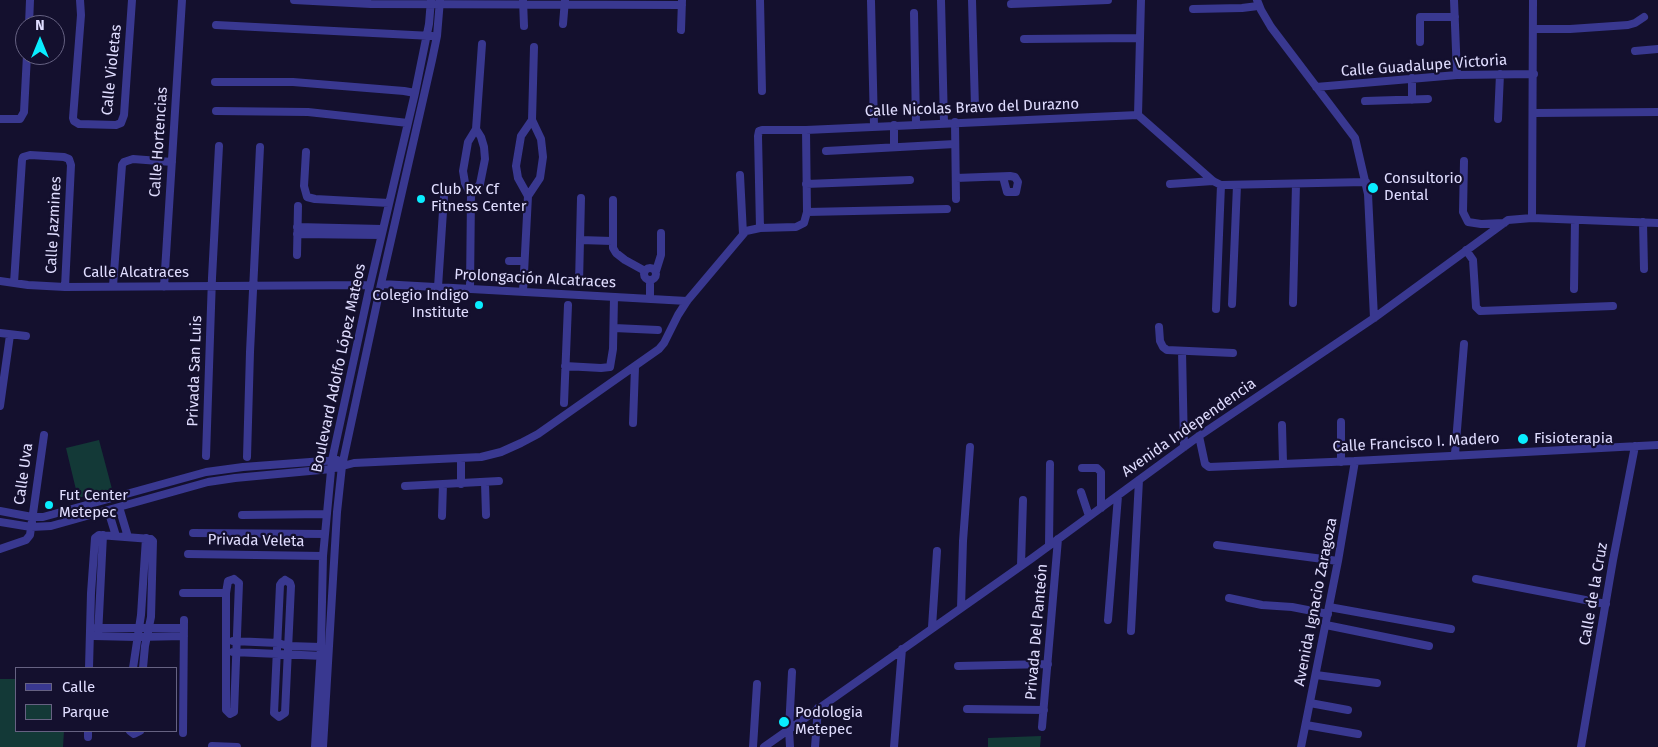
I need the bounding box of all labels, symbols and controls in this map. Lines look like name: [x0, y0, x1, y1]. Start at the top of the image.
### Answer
north arrow: [15, 15, 65, 65]
text: N: [35, 17, 45, 34]
street label: Calle Violetas: [98, 24, 126, 116]
street label: Calle Guadalupe Victoria: [1340, 51, 1508, 81]
street label: Calle Hortencias: [146, 86, 172, 198]
street label: Calle Nicolas Bravo del Durazno: [865, 95, 1079, 121]
place label: Consultorio Dental: [1384, 170, 1463, 205]
street label: Calle Jazmines: [42, 176, 66, 274]
place label: Club Rx Cf Fitness Center: [431, 181, 527, 216]
marker: Consultorio Dental: [1366, 181, 1380, 195]
marker: Club Rx Cf Fitness Center: [415, 193, 427, 205]
street label: Boulevard Adolfo López Mateos: [308, 262, 370, 474]
street label: Calle Alcatraces: [83, 264, 189, 282]
street label: Prolongación Alcatraces: [454, 266, 616, 292]
place label: Colegio Indigo Institute: [372, 287, 469, 322]
marker: Colegio Indigo Institute: [473, 299, 485, 311]
street label: Privada San Luis: [184, 315, 206, 427]
street label: Avenida Independencia: [1118, 375, 1260, 481]
street label: Calle Francisco I. Madero: [1332, 430, 1500, 456]
place label: Fisioterapia: [1534, 430, 1613, 448]
marker: Fisioterapia: [1516, 432, 1530, 446]
street label: Calle Uva: [11, 442, 37, 506]
place label: Fut Center Metepec: [59, 487, 128, 522]
marker: Fut Center Metepec: [43, 499, 55, 511]
street label: Avenida Ignacio Zaragoza: [1291, 516, 1341, 688]
street label: Privada Veleta: [207, 531, 305, 551]
street label: Calle de la Cruz: [1576, 541, 1612, 647]
street label: Privada Del Panteón: [1022, 563, 1052, 701]
legend: [15, 667, 178, 732]
text: Calle: [62, 678, 95, 696]
text: Parque: [62, 703, 109, 721]
place label: Podologia Metepec: [795, 704, 863, 739]
marker: Podologia Metepec: [777, 715, 791, 729]

